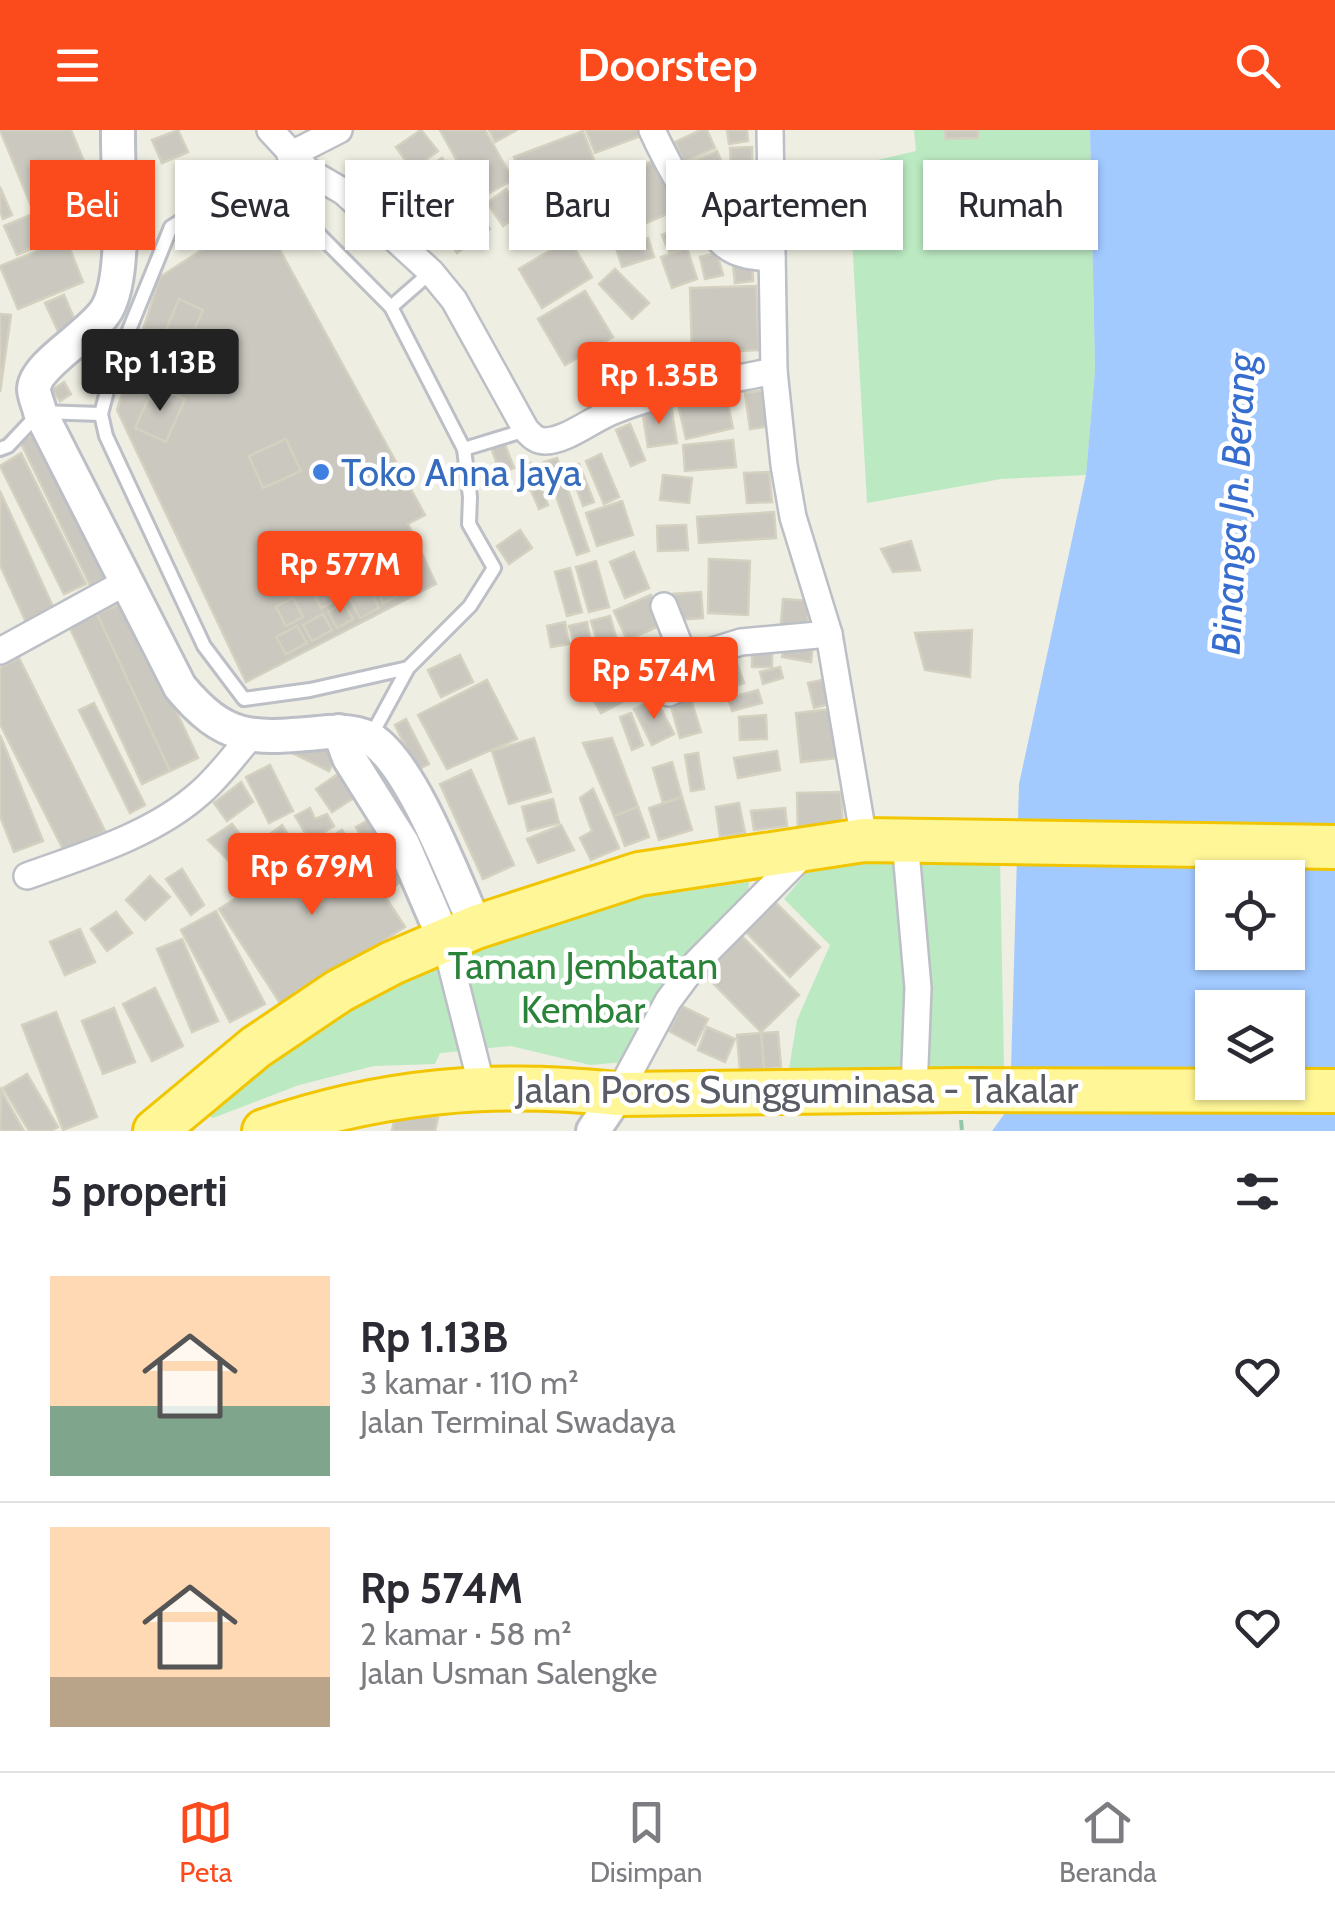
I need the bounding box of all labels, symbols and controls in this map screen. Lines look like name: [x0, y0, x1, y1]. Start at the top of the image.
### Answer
icon: menu: [50, 38, 105, 93]
text: Doorstep: [577, 38, 758, 92]
icon: search: [1230, 38, 1285, 93]
chip: Beli: [30, 160, 155, 250]
chip: Sewa: [175, 160, 325, 250]
chip: Filter: [345, 160, 489, 250]
chip: Baru: [509, 160, 646, 250]
chip: Apartemen: [666, 160, 903, 250]
chip: Rumah: [923, 160, 1098, 250]
pin: Rp 1.13B: [57, 329, 263, 414]
text: Rp 1.13B: [104, 342, 216, 381]
pin: Rp 1.35B: [556, 342, 762, 427]
water label: Binanga Jn. Berang: [1201, 350, 1265, 656]
text: Rp 1.35B: [600, 355, 718, 394]
place label: Toko Anna Jaya: [341, 449, 581, 496]
marker: Toko Anna Jaya: [310, 461, 332, 483]
pin: Rp 577M: [248, 531, 432, 616]
text: Rp 577M: [279, 544, 401, 583]
pin: Rp 574M: [562, 637, 746, 722]
text: Rp 574M: [592, 650, 716, 689]
pin: Rp 679M: [220, 833, 404, 918]
text: Rp 679M: [250, 846, 374, 885]
map controls: [1195, 860, 1305, 1100]
button: locate: [1195, 860, 1305, 970]
park label: Taman Jembatan Kembar: [448, 942, 718, 1033]
button: layers: [1195, 990, 1305, 1100]
street label: Jalan Poros Sungguminasa - Takalar: [515, 1066, 1078, 1113]
icon: filters: [1230, 1164, 1285, 1219]
text: 5 properti: [50, 1165, 228, 1217]
text: Rp 1.13B: [360, 1311, 508, 1363]
icon: home: [130, 1316, 250, 1436]
icon: heart: [1230, 1349, 1285, 1404]
text: 3 kamar · 110 m²: [360, 1363, 579, 1402]
text: Jalan Terminal Swadaya: [360, 1402, 676, 1441]
text: Rp 574M: [360, 1562, 523, 1614]
icon: home: [130, 1567, 250, 1687]
icon: heart: [1230, 1600, 1285, 1655]
text: 2 kamar · 58 m²: [360, 1614, 572, 1653]
text: Jalan Usman Salengke: [360, 1653, 657, 1692]
tab: Peta: [178, 1795, 233, 1889]
tab: Disimpan: [590, 1795, 703, 1889]
tab: Beranda: [1059, 1795, 1157, 1889]

